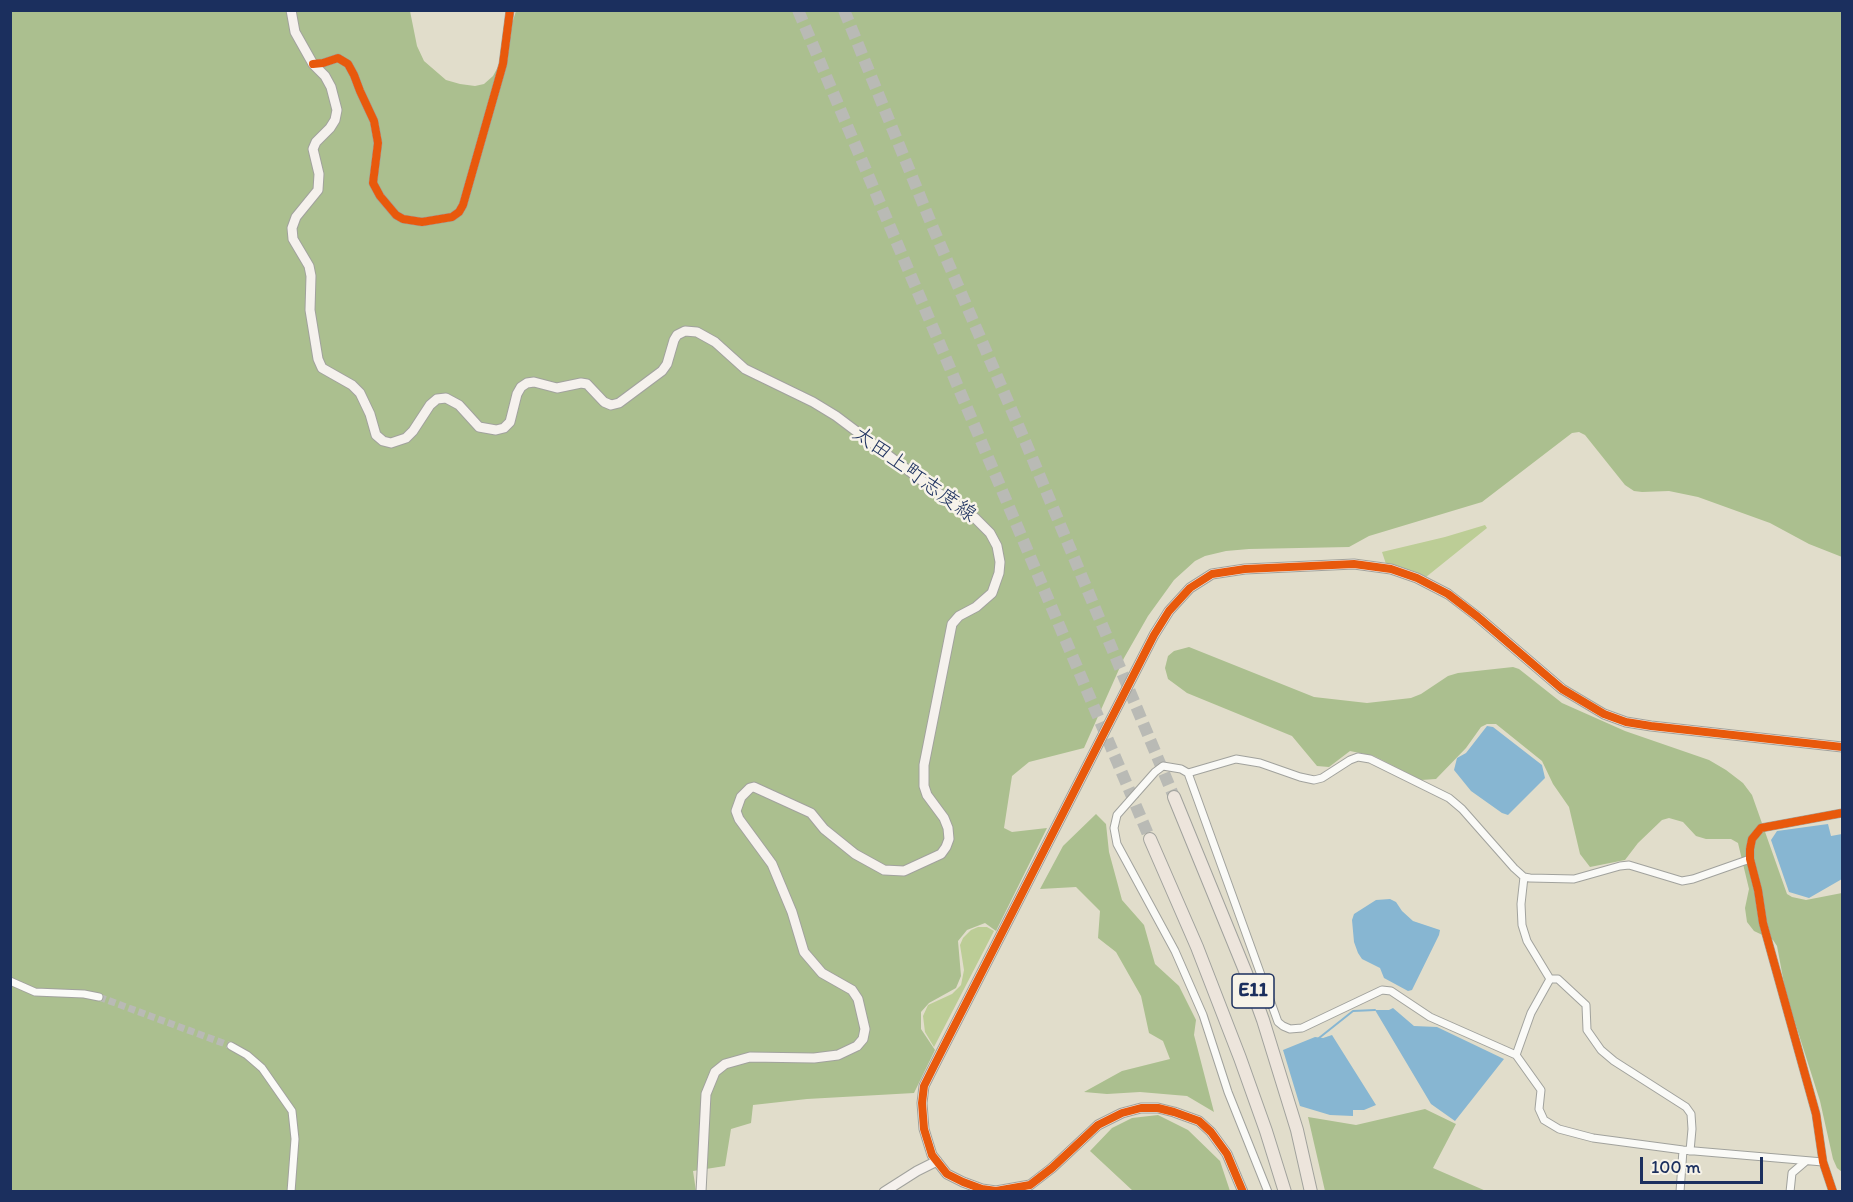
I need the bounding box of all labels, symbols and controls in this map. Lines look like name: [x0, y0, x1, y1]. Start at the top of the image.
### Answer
street label: 太田上町志度線: [847, 422, 981, 528]
road number: E11: [1232, 974, 1274, 1008]
scale bar: [1643, 1145, 1766, 1183]
text: 100 m: [1651, 1156, 1701, 1178]

